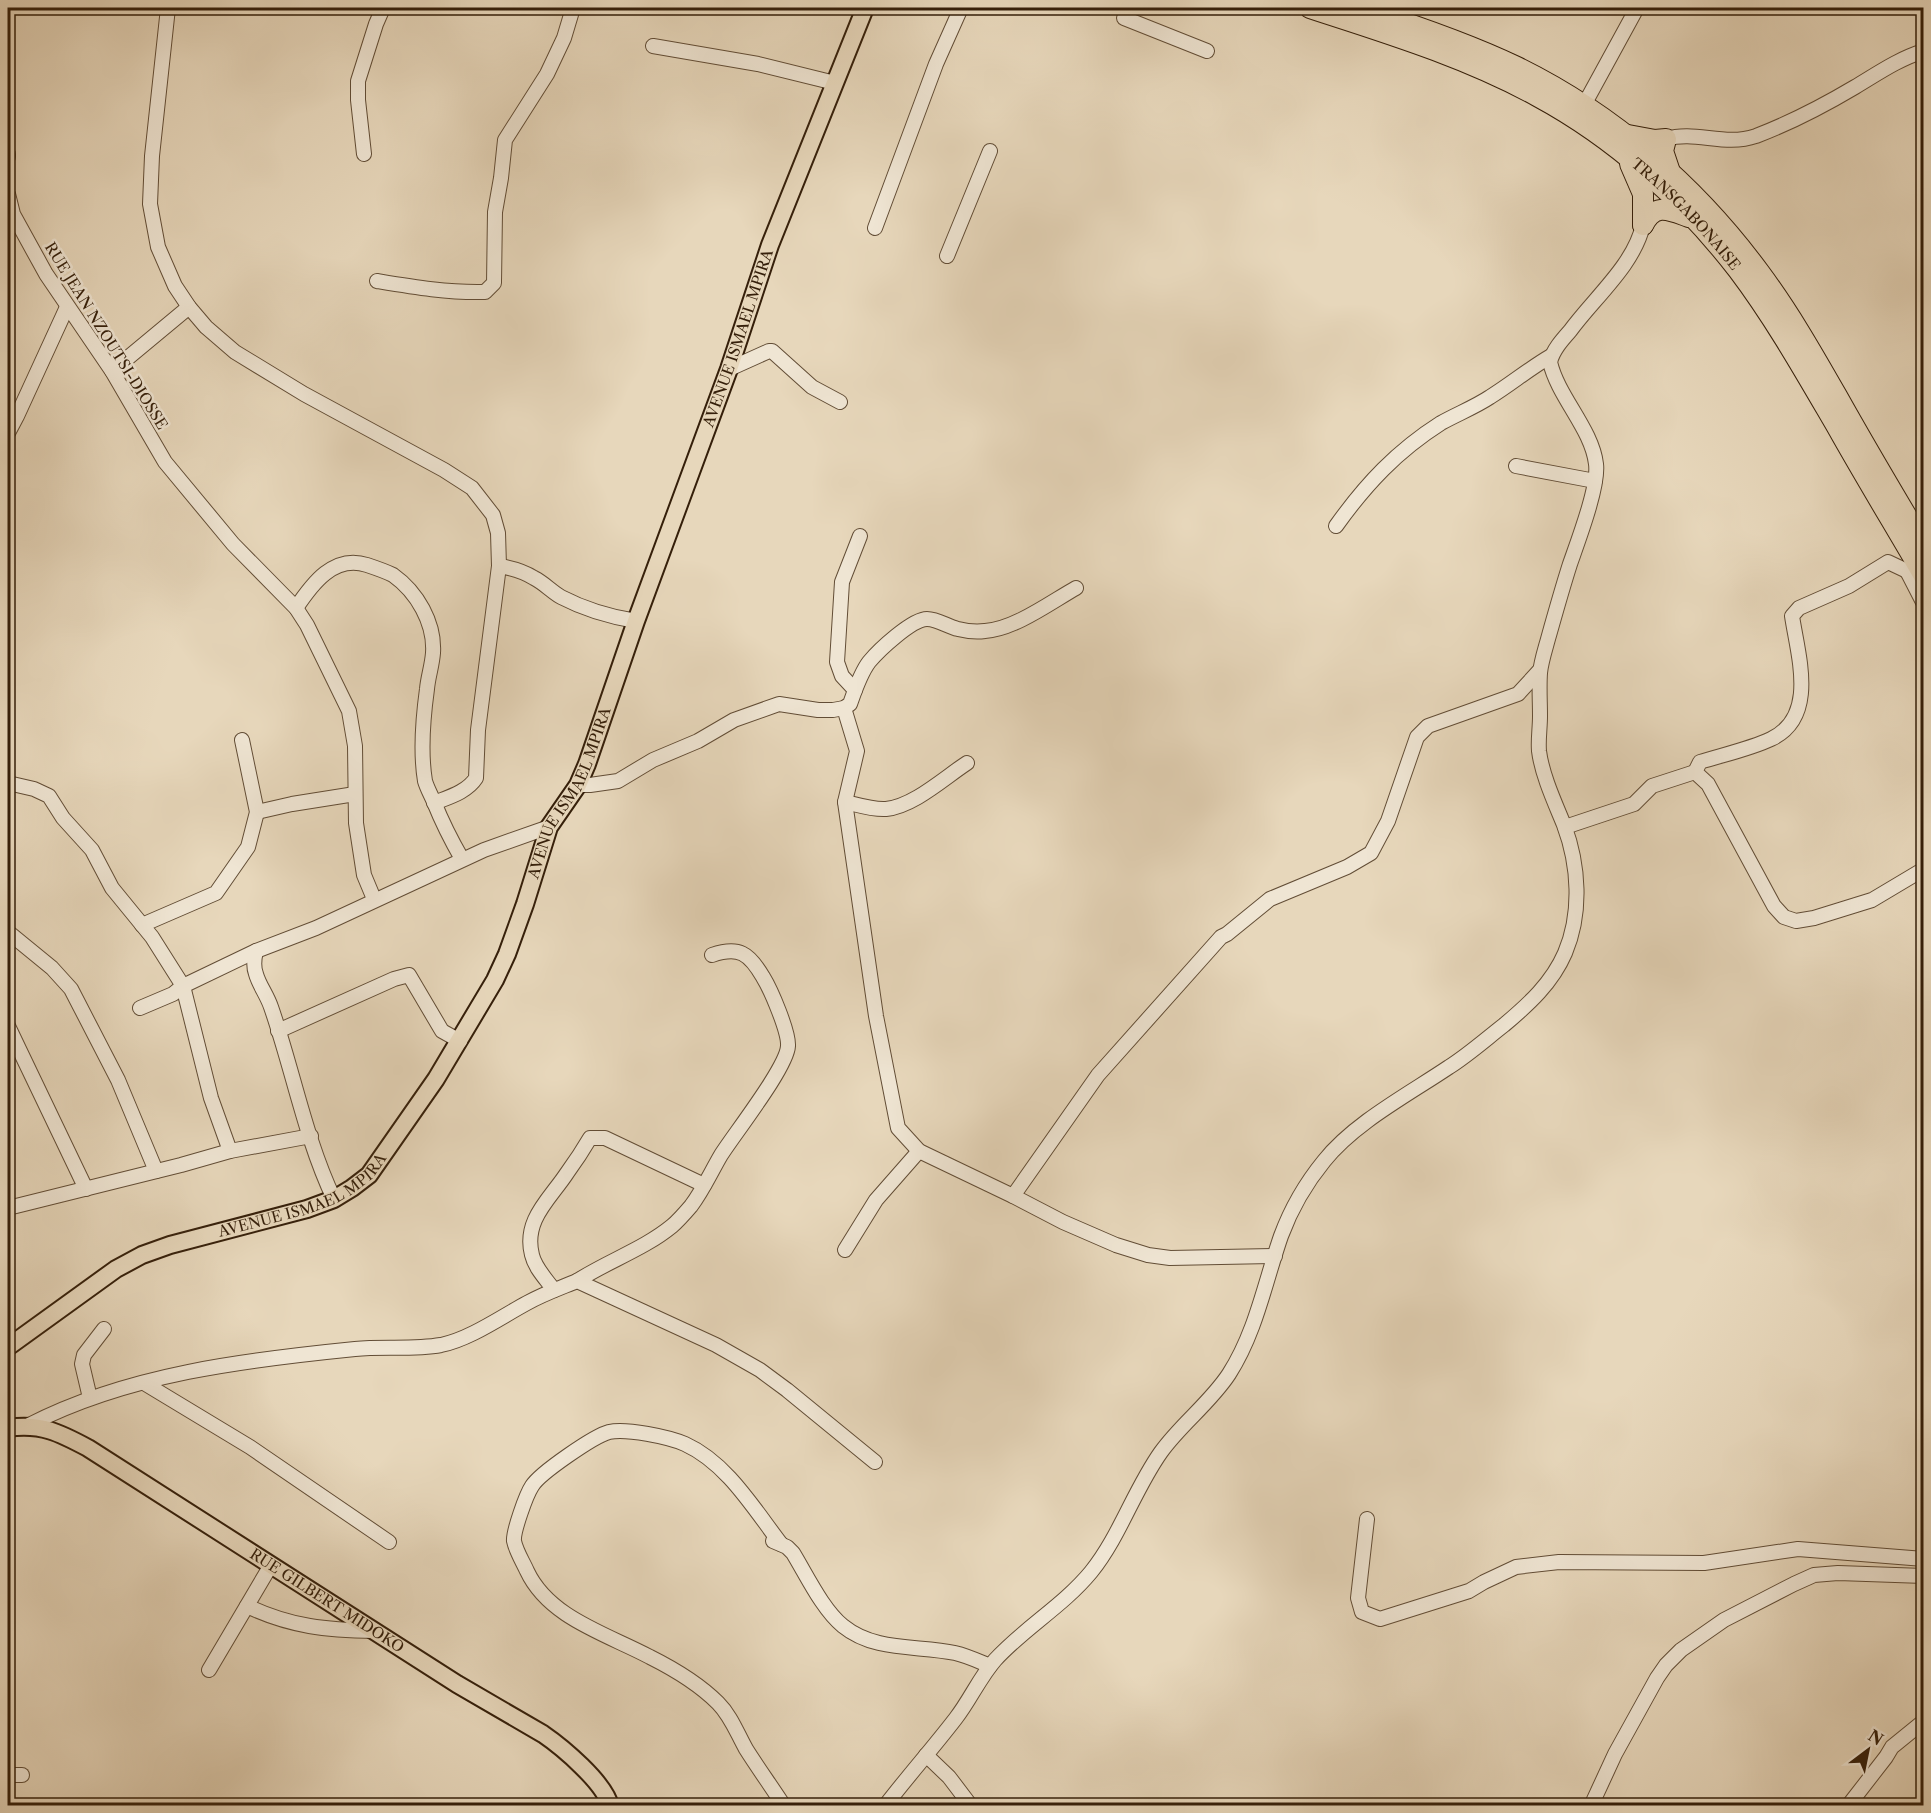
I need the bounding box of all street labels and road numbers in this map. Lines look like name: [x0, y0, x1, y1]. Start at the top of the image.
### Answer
street label: TRANSGABONAISE: [1628, 154, 1745, 274]
street label: RUE JEAN NZOUTSI-DIOSSE: [41, 239, 172, 433]
street label: AVENUE ISMAEL MPIRA: [698, 246, 777, 431]
street label: AVENUE ISMAEL MPIRA: [523, 704, 615, 882]
street label: AVENUE ISMAEL MPIRA: [215, 1149, 391, 1241]
street label: RUE GILBERT MIDOKO: [247, 1544, 408, 1657]

